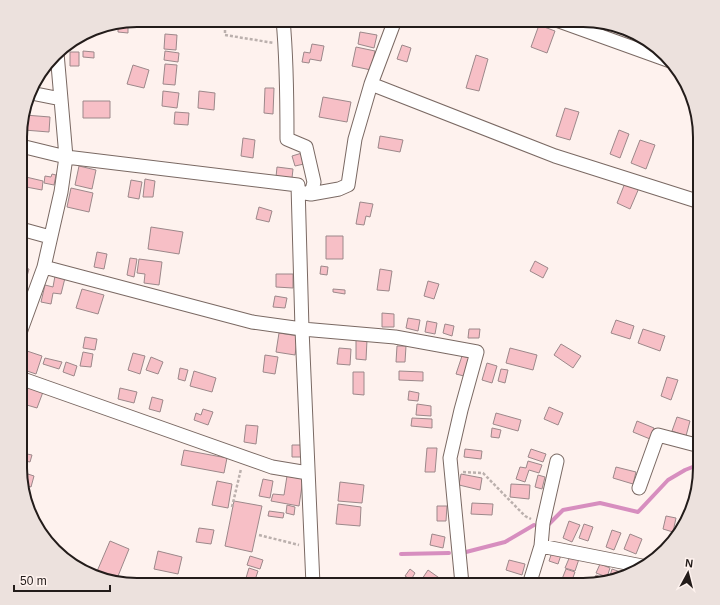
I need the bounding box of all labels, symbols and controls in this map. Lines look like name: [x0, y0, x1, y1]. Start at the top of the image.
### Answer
north arrow: [668, 553, 708, 593]
text: N: [685, 557, 694, 570]
scale bar: [14, 567, 110, 593]
text: 50 m: [20, 574, 47, 588]

